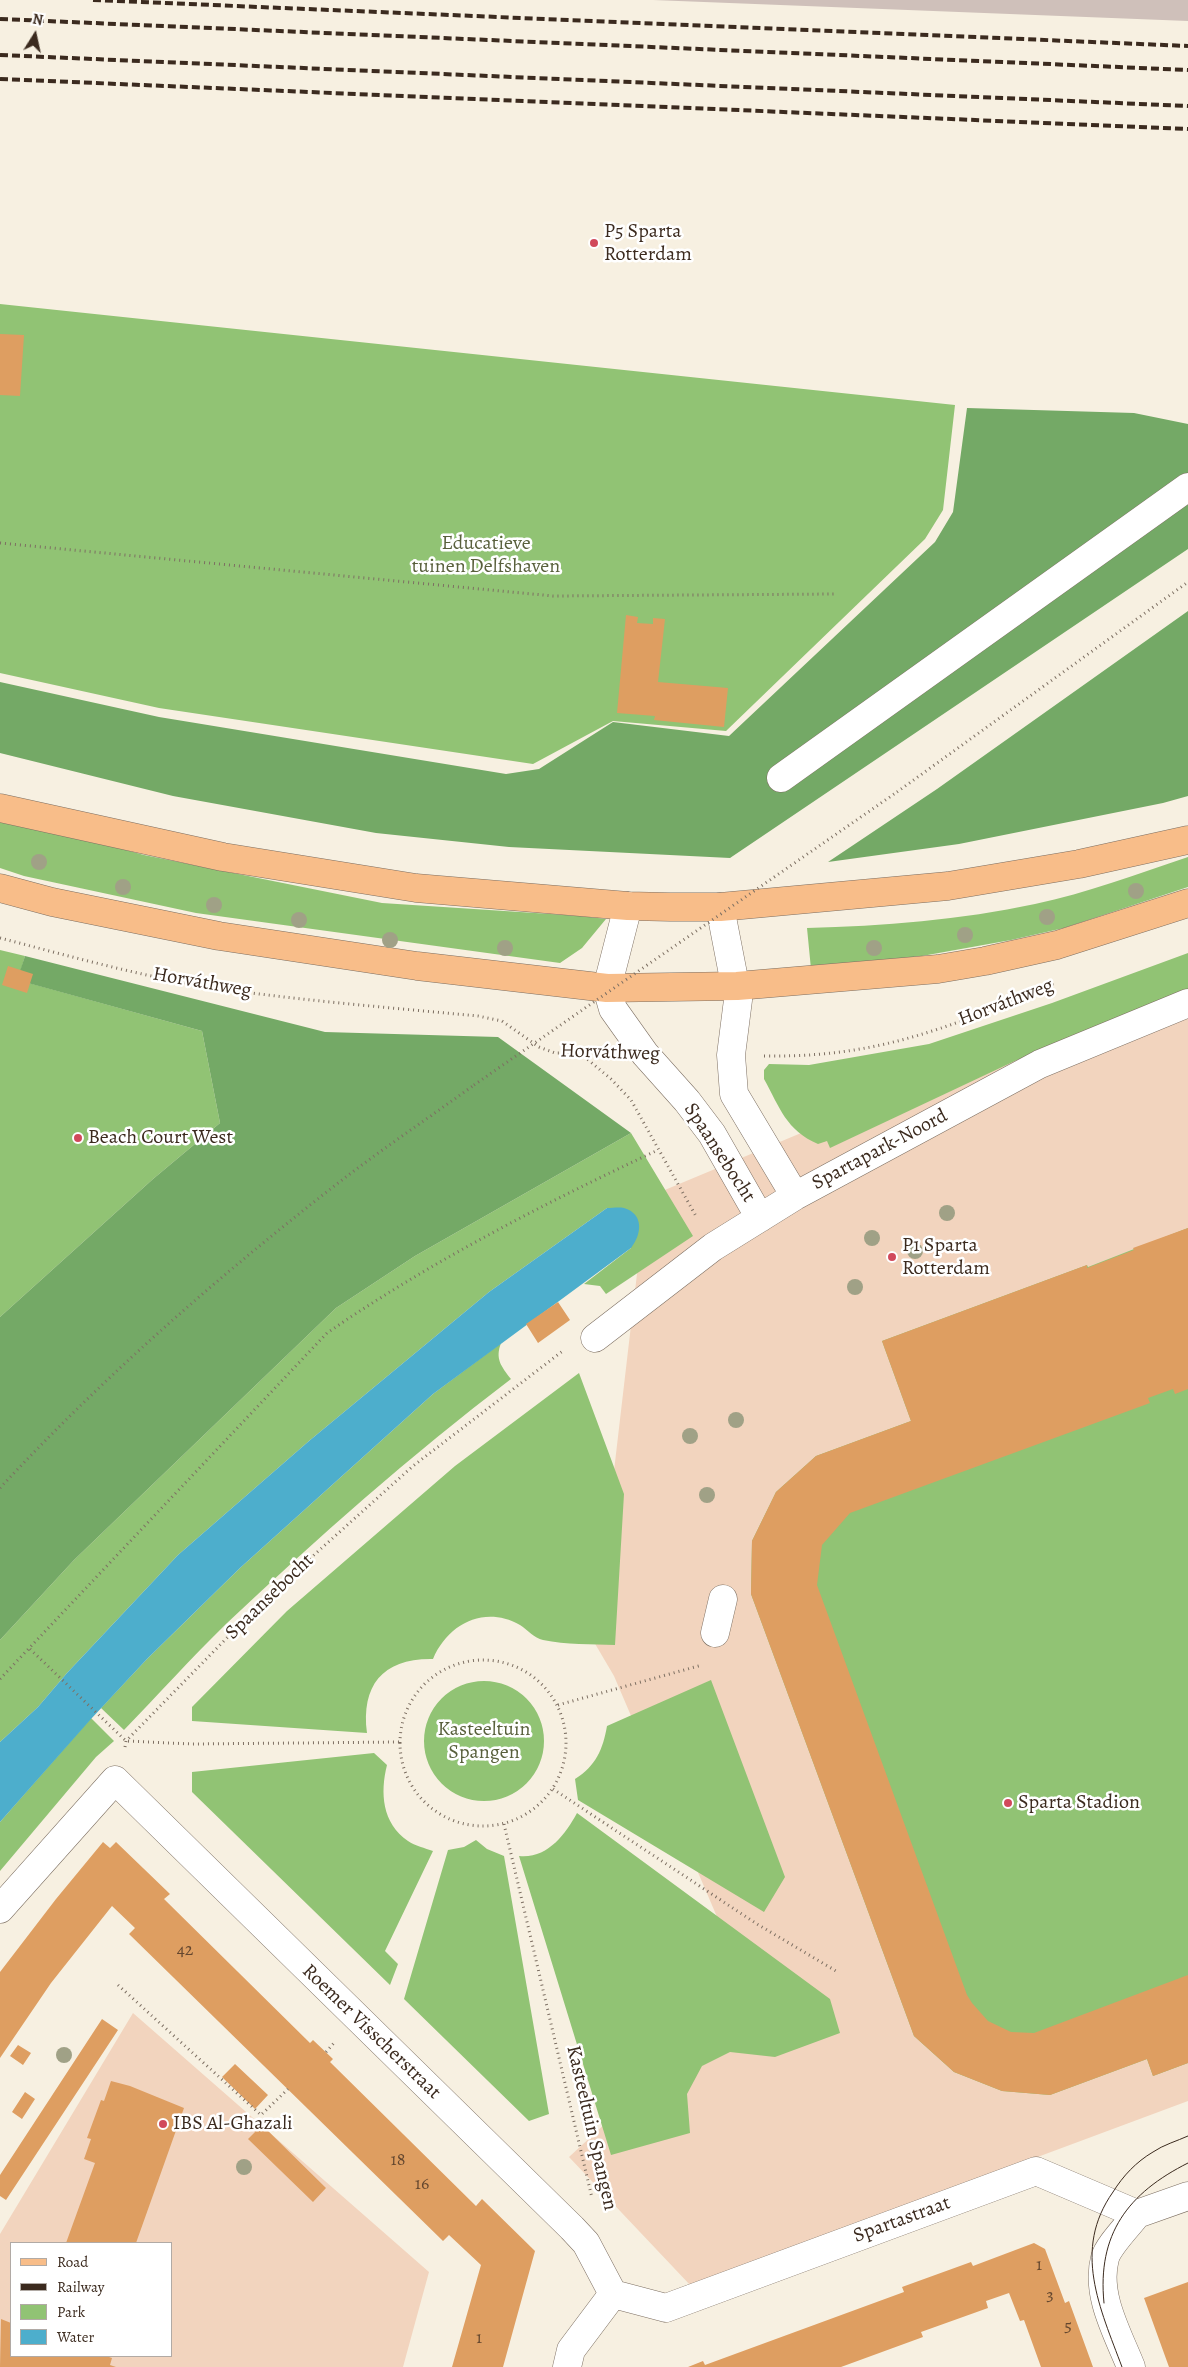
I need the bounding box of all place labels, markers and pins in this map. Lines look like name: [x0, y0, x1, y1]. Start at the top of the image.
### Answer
place label: P5 Sparta Rotterdam: [604, 220, 692, 267]
marker: P5 Sparta Rotterdam: [588, 237, 600, 249]
place label: Beach Court West: [88, 1126, 233, 1150]
marker: Beach Court West: [72, 1132, 84, 1144]
place label: P1 Sparta Rotterdam: [902, 1234, 990, 1281]
marker: P1 Sparta Rotterdam: [886, 1251, 898, 1263]
place label: Sparta Stadion: [1018, 1791, 1140, 1815]
marker: Sparta Stadion: [1002, 1797, 1014, 1809]
place label: IBS Al-Ghazali: [173, 2112, 293, 2136]
marker: IBS Al-Ghazali: [157, 2118, 169, 2130]

